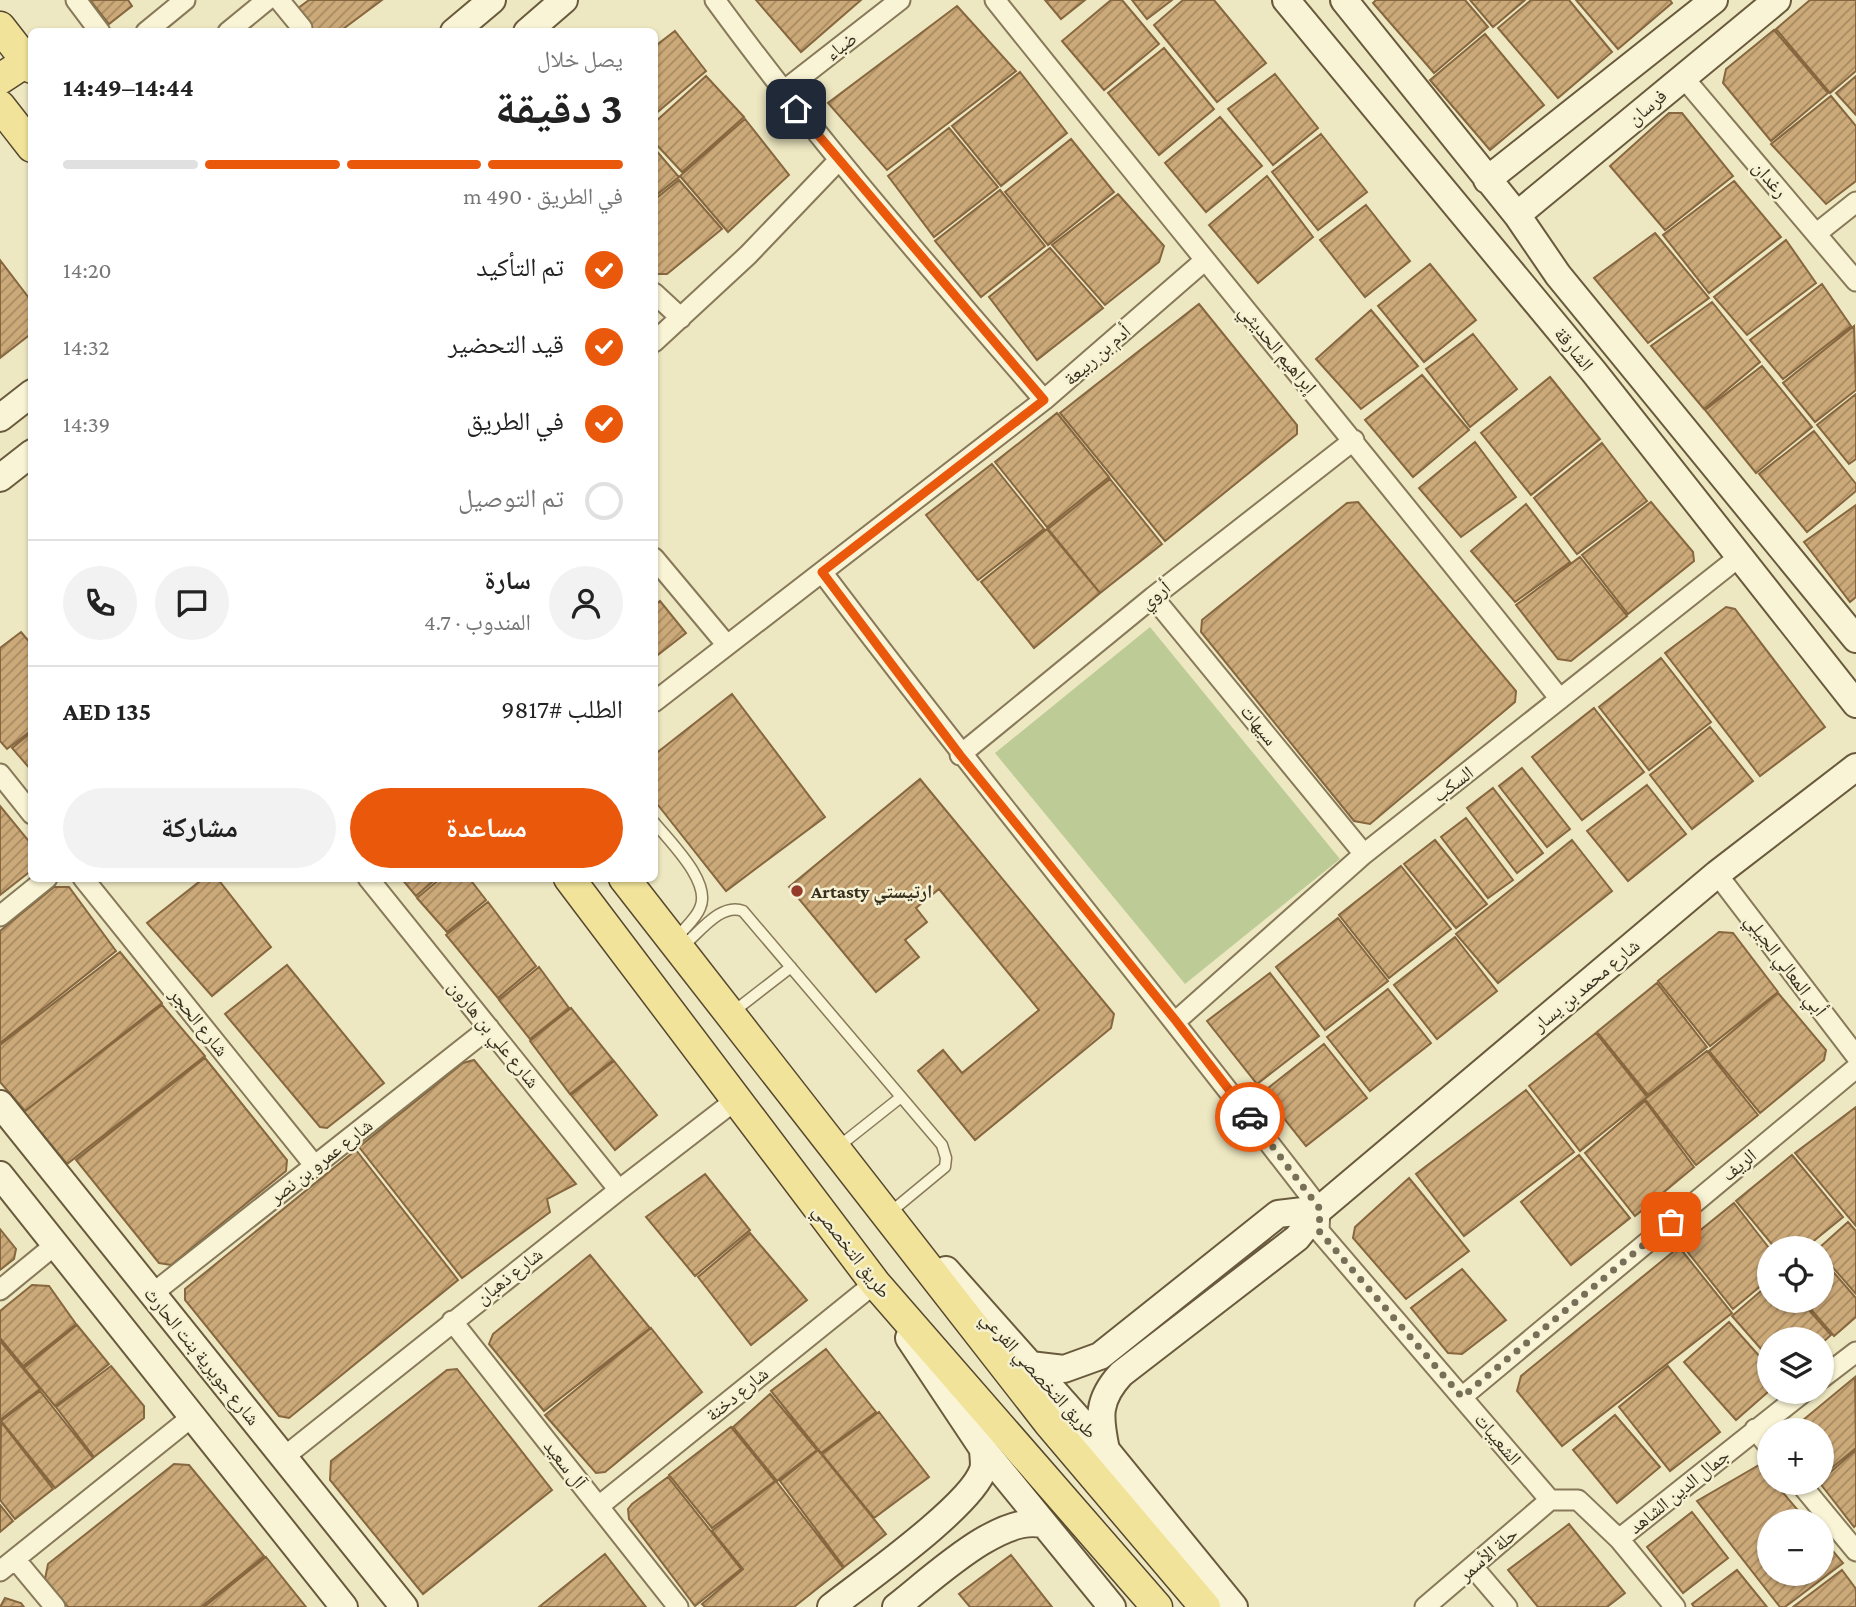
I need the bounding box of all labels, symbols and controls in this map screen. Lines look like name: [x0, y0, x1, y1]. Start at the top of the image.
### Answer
street label: ضباء: [821, 27, 861, 65]
text: يصل خلال: [537, 46, 623, 72]
text: 14:44–14:49: [63, 73, 194, 102]
pin: [766, 79, 826, 139]
text: 3 دقيقة: [495, 82, 623, 133]
street label: فرسان: [1623, 85, 1671, 130]
icon: home: [777, 90, 815, 128]
street label: رغدان: [1748, 156, 1792, 202]
text: في الطريق · 490 m: [463, 183, 623, 209]
icon: check: [585, 251, 623, 289]
text: تم التأكيد: [476, 253, 564, 282]
text: 14:20: [63, 257, 112, 283]
street label: إبراهيم الحديثي: [1231, 301, 1321, 400]
street label: أدم بن ربيعة: [1059, 320, 1136, 392]
street label: الشارقة: [1549, 323, 1598, 376]
icon: check: [585, 328, 623, 366]
text: قيد التحضير: [448, 330, 564, 359]
text: 14:32: [63, 334, 109, 360]
icon: check: [585, 405, 623, 443]
text: في الطريق: [466, 407, 564, 436]
text: 14:39: [63, 411, 110, 437]
text: تم التوصيل: [458, 484, 564, 513]
button: phone: [63, 566, 137, 640]
button: chat: [155, 566, 229, 640]
text: سارة: [484, 566, 531, 595]
button: person: [549, 566, 623, 640]
street label: أروي: [1135, 576, 1177, 617]
text: المندوب · 4.7: [424, 609, 531, 635]
text: الطلب #9817: [501, 695, 623, 724]
text: AED 135: [63, 697, 151, 726]
street label: سيهات: [1236, 700, 1282, 750]
street label: السكب: [1429, 762, 1478, 807]
button: مشاركة: [63, 788, 336, 868]
button: مساعدة: [350, 788, 623, 868]
place label: Artasty ارتيستي: [810, 881, 932, 906]
marker: Artasty ارتيستي: [789, 883, 805, 899]
street label: أبي المعالي الجيلي: [1737, 910, 1832, 1023]
street label: شارع محمد بن يسار: [1528, 934, 1644, 1037]
street label: شارع علي بن هارون: [440, 976, 544, 1095]
street label: شارع الحجر: [164, 983, 233, 1061]
courier: [1215, 1082, 1285, 1152]
icon: car: [1231, 1098, 1269, 1136]
street label: شارع عمرو بن نصر: [265, 1114, 377, 1209]
street label: الريف: [1718, 1145, 1761, 1186]
pin: [1641, 1192, 1701, 1252]
street label: طريق التخصصي: [805, 1200, 895, 1305]
icon: bag: [1652, 1203, 1690, 1241]
map controls: [1757, 1236, 1834, 1586]
button: locate: [1757, 1236, 1834, 1313]
street label: شارع ذهبان: [472, 1243, 547, 1309]
street label: شارع جويرية بنت الحارث: [139, 1283, 264, 1430]
street label: طريق التخصصي الفرعي: [973, 1307, 1101, 1446]
button: layers: [1757, 1327, 1834, 1404]
street label: شارع دخنة: [702, 1363, 773, 1426]
street label: الشعيبات: [1470, 1409, 1526, 1469]
button: +: [1757, 1418, 1834, 1495]
street label: آل سعيد: [539, 1436, 591, 1494]
street label: جمال الدين الشاهد: [1625, 1444, 1734, 1539]
button: −: [1757, 1509, 1834, 1586]
street label: حلة الأسمر: [1453, 1523, 1522, 1587]

